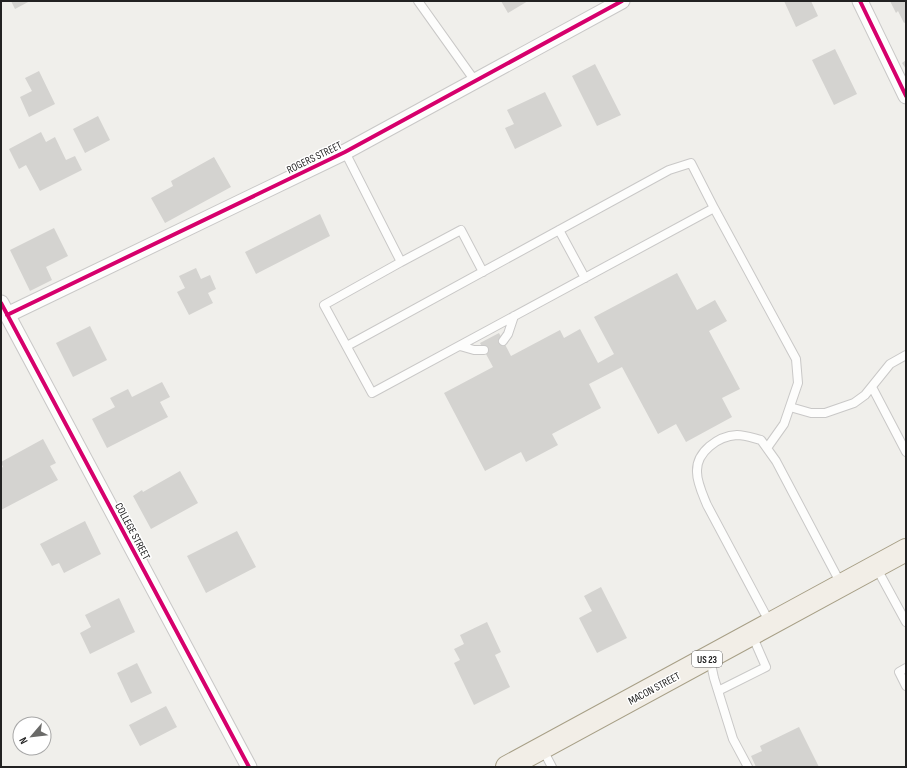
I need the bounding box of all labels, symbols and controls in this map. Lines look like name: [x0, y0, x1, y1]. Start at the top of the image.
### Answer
street label: ROGERS STREET: [285, 138, 344, 176]
street label: COLLEGE STREET: [112, 500, 153, 562]
road number: US 23: [692, 651, 722, 667]
street label: MACON STREET: [626, 669, 683, 708]
north arrow: [12, 716, 52, 756]
text: N: [16, 735, 31, 746]

